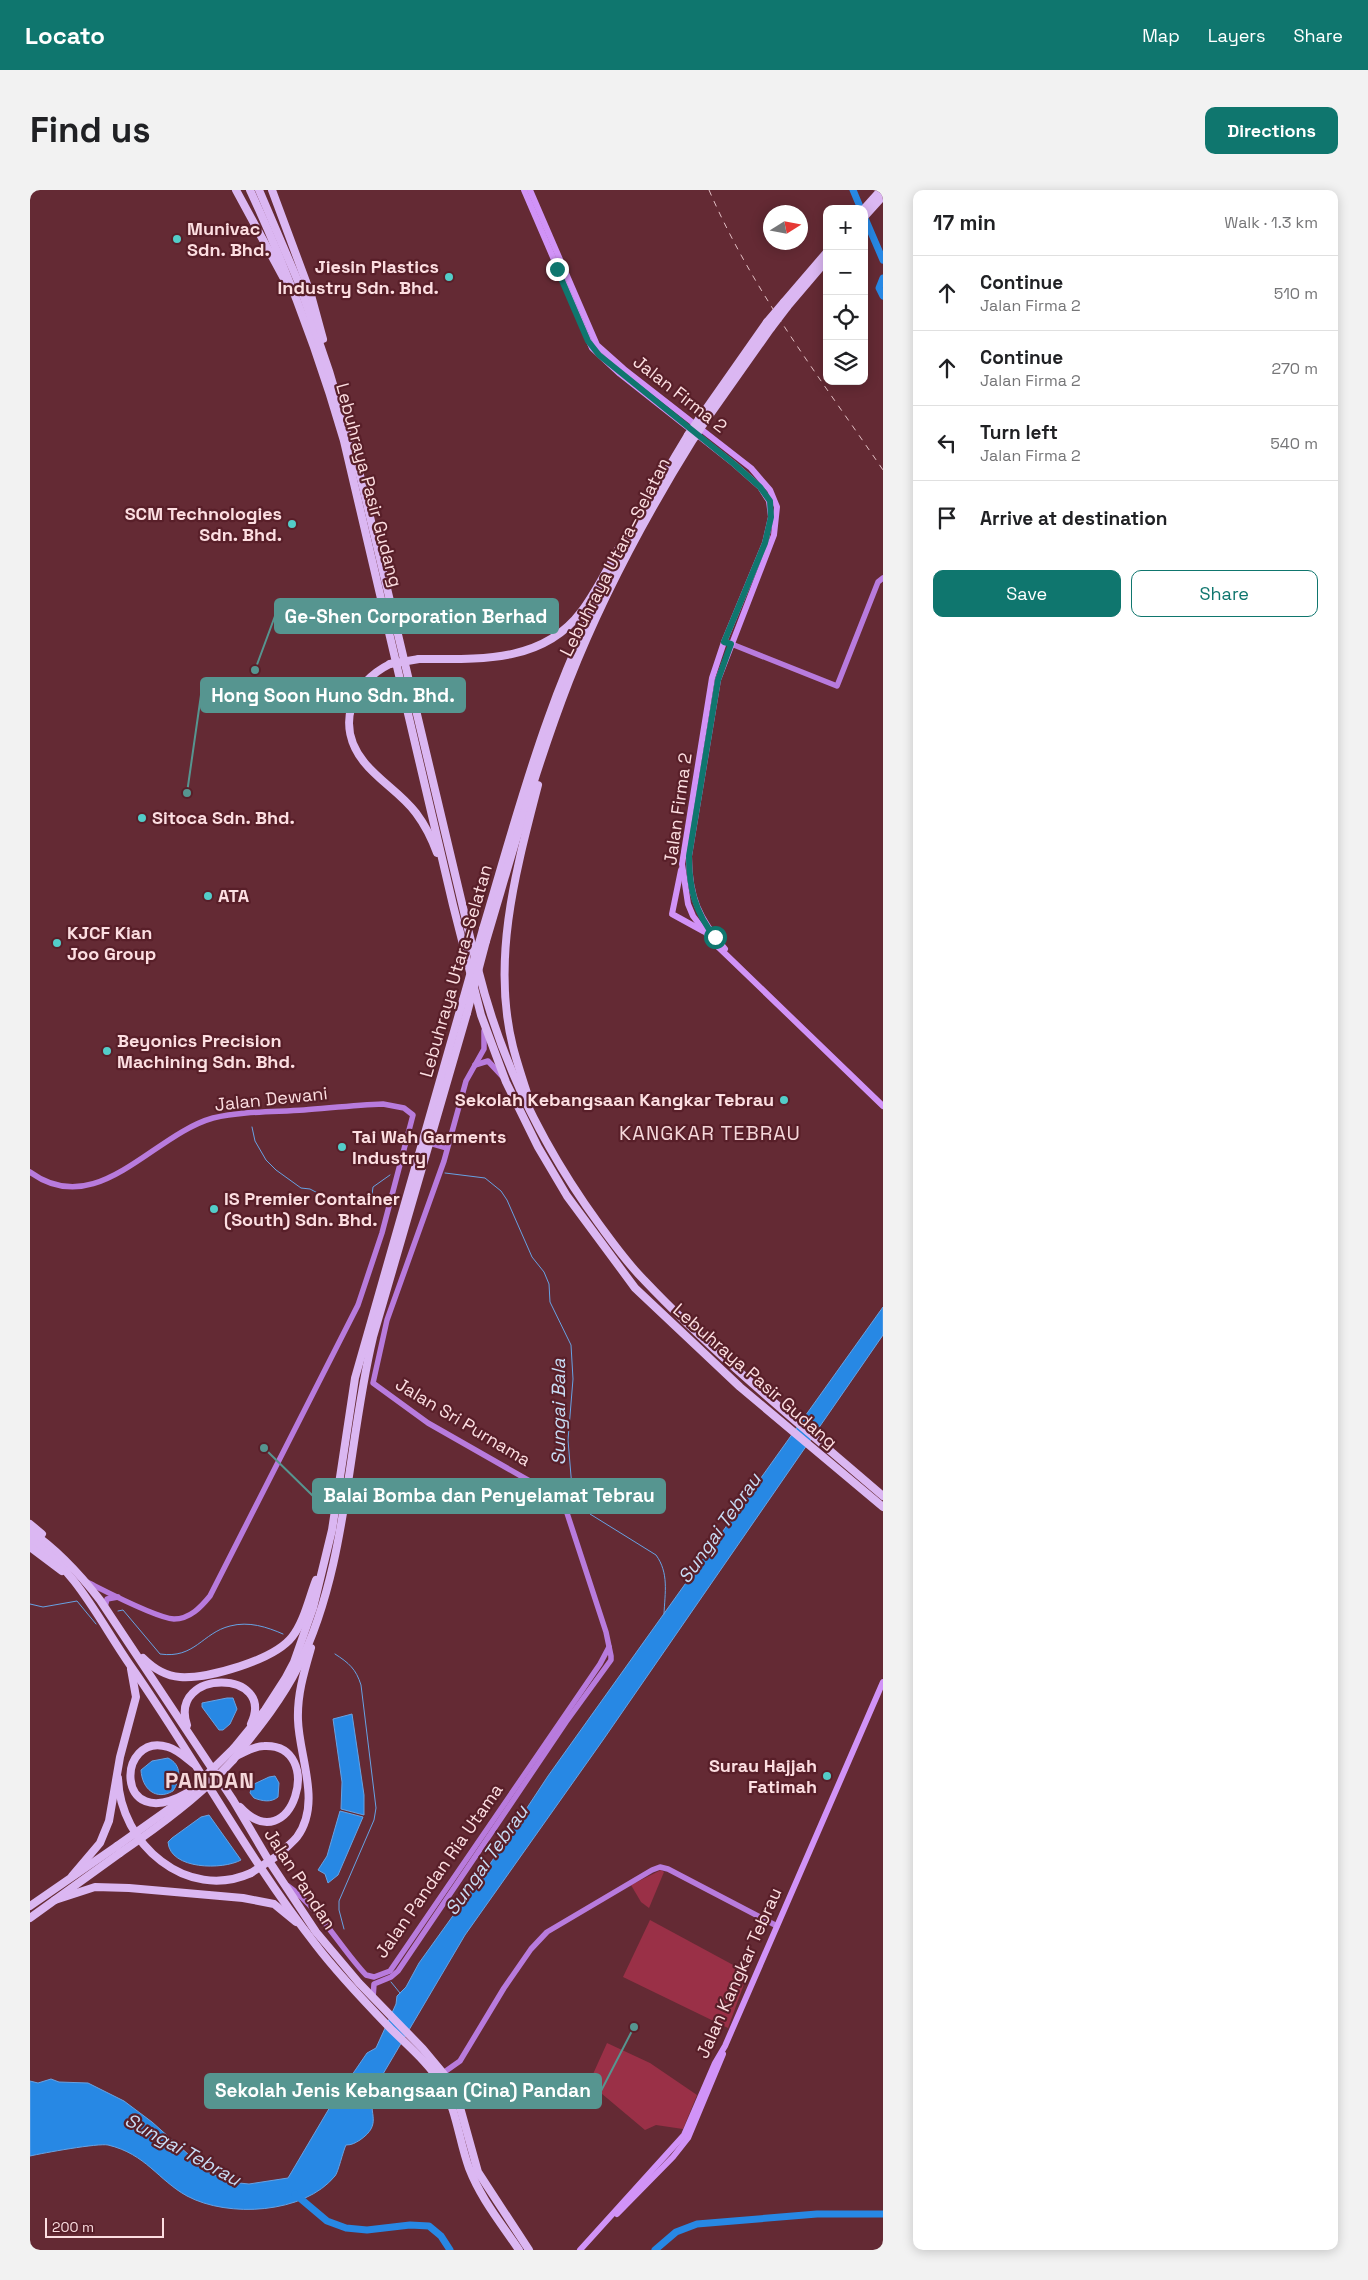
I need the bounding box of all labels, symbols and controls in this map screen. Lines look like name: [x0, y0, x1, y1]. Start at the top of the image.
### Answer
text: Locato: [25, 20, 105, 51]
text: Map: [1142, 24, 1180, 47]
text: Layers: [1208, 24, 1265, 47]
text: Share: [1293, 24, 1343, 47]
button: Directions: [1205, 107, 1338, 154]
text: Find us: [30, 108, 151, 152]
north arrow: [763, 205, 808, 250]
map controls: [823, 205, 868, 385]
button: +: [823, 205, 868, 250]
text: 17 min: [933, 209, 996, 236]
text: Walk · 1.3 km: [1224, 212, 1318, 233]
place label: Munivac Sdn. Bhd.: [187, 217, 270, 261]
marker: Munivac Sdn. Bhd.: [171, 233, 183, 245]
button: −: [823, 250, 868, 295]
place label: Jiesin Plastics Industry Sdn. Bhd.: [278, 255, 439, 299]
route end: [546, 258, 569, 281]
text: Continue: [980, 270, 1063, 295]
marker: Jiesin Plastics Industry Sdn. Bhd.: [443, 271, 455, 283]
icon: ahead: [933, 279, 961, 307]
text: 510 m: [1274, 283, 1318, 304]
button: locate: [823, 295, 868, 340]
text: Jalan Firma 2: [980, 295, 1081, 316]
button: layers: [823, 340, 868, 385]
text: Continue: [980, 345, 1063, 370]
street label: Jalan Firma 2: [629, 350, 732, 438]
icon: ahead: [933, 354, 961, 382]
text: 270 m: [1271, 358, 1318, 379]
text: Jalan Firma 2: [980, 370, 1081, 391]
street label: Lebuhraya Pasir Gudang: [331, 380, 408, 589]
text: Turn left: [980, 420, 1058, 445]
icon: left: [933, 429, 961, 457]
text: 540 m: [1270, 433, 1318, 454]
text: Jalan Firma 2: [980, 445, 1081, 466]
street label: Lebuhraya Utara–Selatan: [554, 453, 675, 660]
place label: SCM Technologies Sdn. Bhd.: [125, 502, 282, 546]
icon: arrive: [933, 504, 961, 532]
text: Arrive at destination: [980, 506, 1168, 531]
marker: SCM Technologies Sdn. Bhd.: [286, 518, 298, 530]
button: Save: [933, 570, 1121, 617]
button: Share: [1131, 570, 1318, 617]
callout: Ge-Shen Corporation Berhad: [275, 599, 558, 633]
text: Ge-Shen Corporation Berhad: [285, 604, 547, 629]
callout: Hong Soon Huno Sdn. Bhd.: [201, 678, 465, 712]
text: Hong Soon Huno Sdn. Bhd.: [211, 683, 455, 708]
street label: Jalan Firma 2: [658, 751, 697, 867]
place label: Sitoca Sdn. Bhd.: [152, 806, 295, 829]
marker: Sitoca Sdn. Bhd.: [136, 812, 148, 824]
street label: Lebuhraya Utara–Selatan: [414, 862, 497, 1080]
place label: ATA: [218, 884, 250, 907]
marker: ATA: [202, 890, 214, 902]
place label: KJCF Kian Joo Group: [67, 921, 156, 965]
route start: [704, 926, 727, 949]
marker: KJCF Kian Joo Group: [51, 937, 63, 949]
place label: Beyonics Precision Machining Sdn. Bhd.: [117, 1029, 295, 1073]
marker: Beyonics Precision Machining Sdn. Bhd.: [101, 1045, 113, 1057]
street label: Jalan Dewani: [213, 1081, 329, 1116]
place label: Sekolah Kebangsaan Kangkar Tebrau: [455, 1088, 774, 1111]
marker: Sekolah Kebangsaan Kangkar Tebrau: [778, 1094, 790, 1106]
district label: KANGKAR TEBRAU: [619, 1120, 801, 1146]
place label: Tai Wah Garments Industry: [352, 1125, 507, 1169]
marker: Tai Wah Garments Industry: [336, 1141, 348, 1153]
place label: IS Premier Container (South) Sdn. Bhd.: [224, 1187, 400, 1231]
marker: IS Premier Container (South) Sdn. Bhd.: [208, 1203, 220, 1215]
street label: Lebuhraya Pasir Gudang: [668, 1298, 842, 1453]
water label: Sungai Bala: [546, 1359, 571, 1465]
street label: Jalan Sri Purnama: [391, 1372, 535, 1471]
water label: Sungai Tebrau: [672, 1467, 767, 1588]
callout: Balai Bomba dan Penyelamat Tebrau: [313, 1479, 665, 1513]
text: Balai Bomba dan Penyelamat Tebrau: [323, 1483, 655, 1508]
place label: Surau Hajjah Fatimah: [709, 1754, 817, 1798]
district label: PANDAN: [165, 1766, 255, 1794]
marker: Surau Hajjah Fatimah: [821, 1770, 833, 1782]
street label: Jalan Pandan Ria Utama: [370, 1779, 508, 1962]
water label: Sungai Tebrau: [439, 1799, 534, 1920]
street label: Jalan Pandan: [259, 1824, 342, 1934]
street label: Jalan Kangkar Tebrau: [691, 1884, 787, 2062]
callout: Sekolah Jenis Kebangsaan (Cina) Pandan: [205, 2074, 601, 2108]
text: Sekolah Jenis Kebangsaan (Cina) Pandan: [215, 2078, 591, 2103]
water label: Sungai Tebrau: [120, 2107, 246, 2192]
scale bar: [45, 2215, 164, 2238]
text: 200 m: [52, 2218, 94, 2236]

